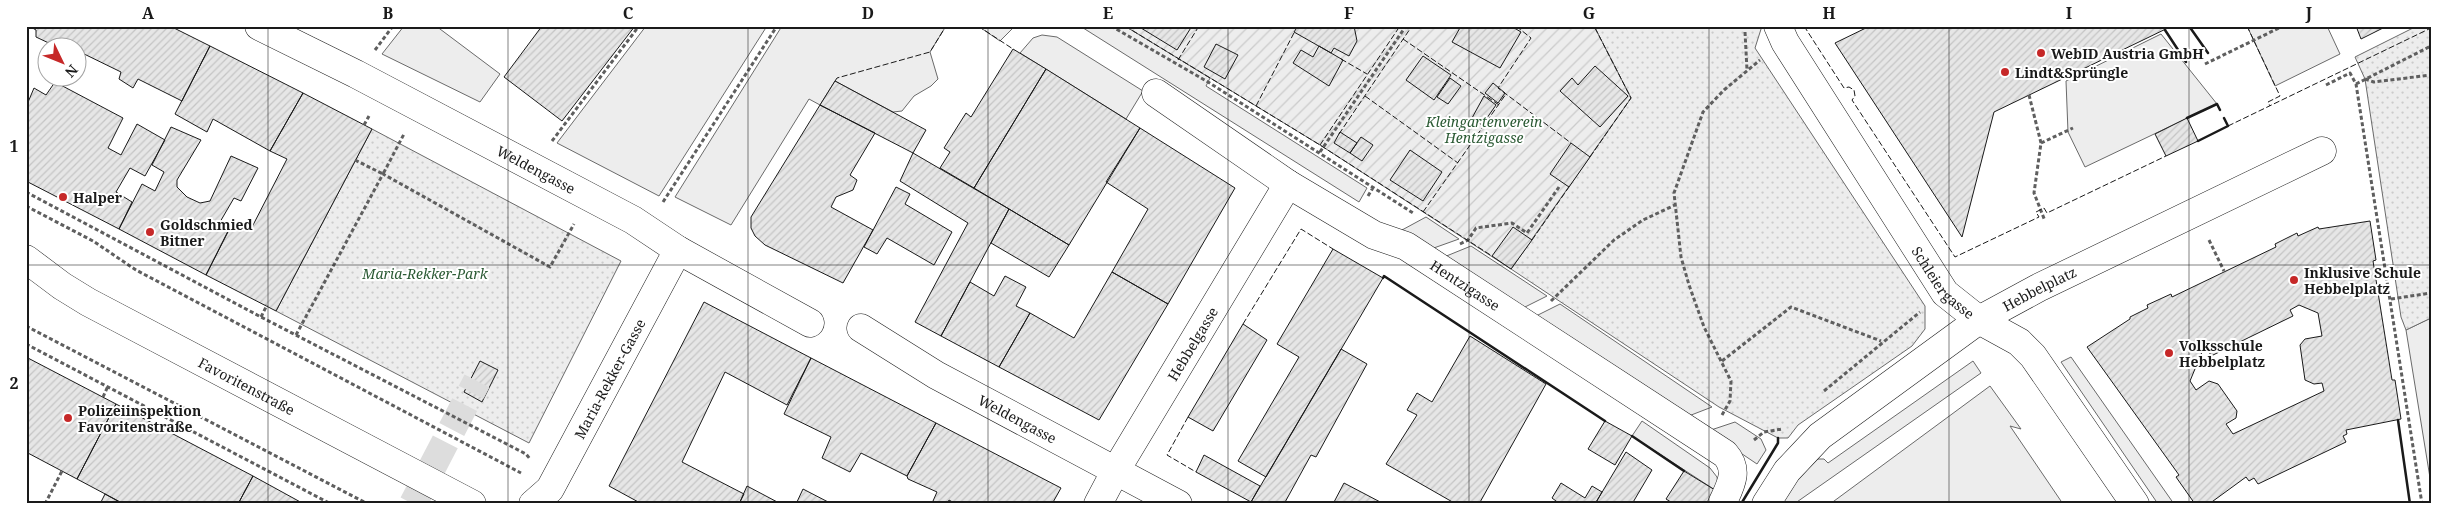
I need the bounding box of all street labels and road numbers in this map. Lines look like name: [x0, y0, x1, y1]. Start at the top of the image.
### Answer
street label: Weldengasse: [494, 140, 579, 198]
street label: Schleiergasse: [1908, 242, 1979, 323]
street label: Hentzigasse: [1427, 255, 1504, 314]
street label: Hebbelplatz: [1999, 262, 2079, 315]
street label: Hebbelgasse: [1162, 303, 1222, 384]
street label: Maria-Rekker-Gasse: [569, 315, 649, 442]
street label: Favoritenstraße: [195, 352, 298, 419]
street label: Weldengasse: [975, 390, 1060, 447]

